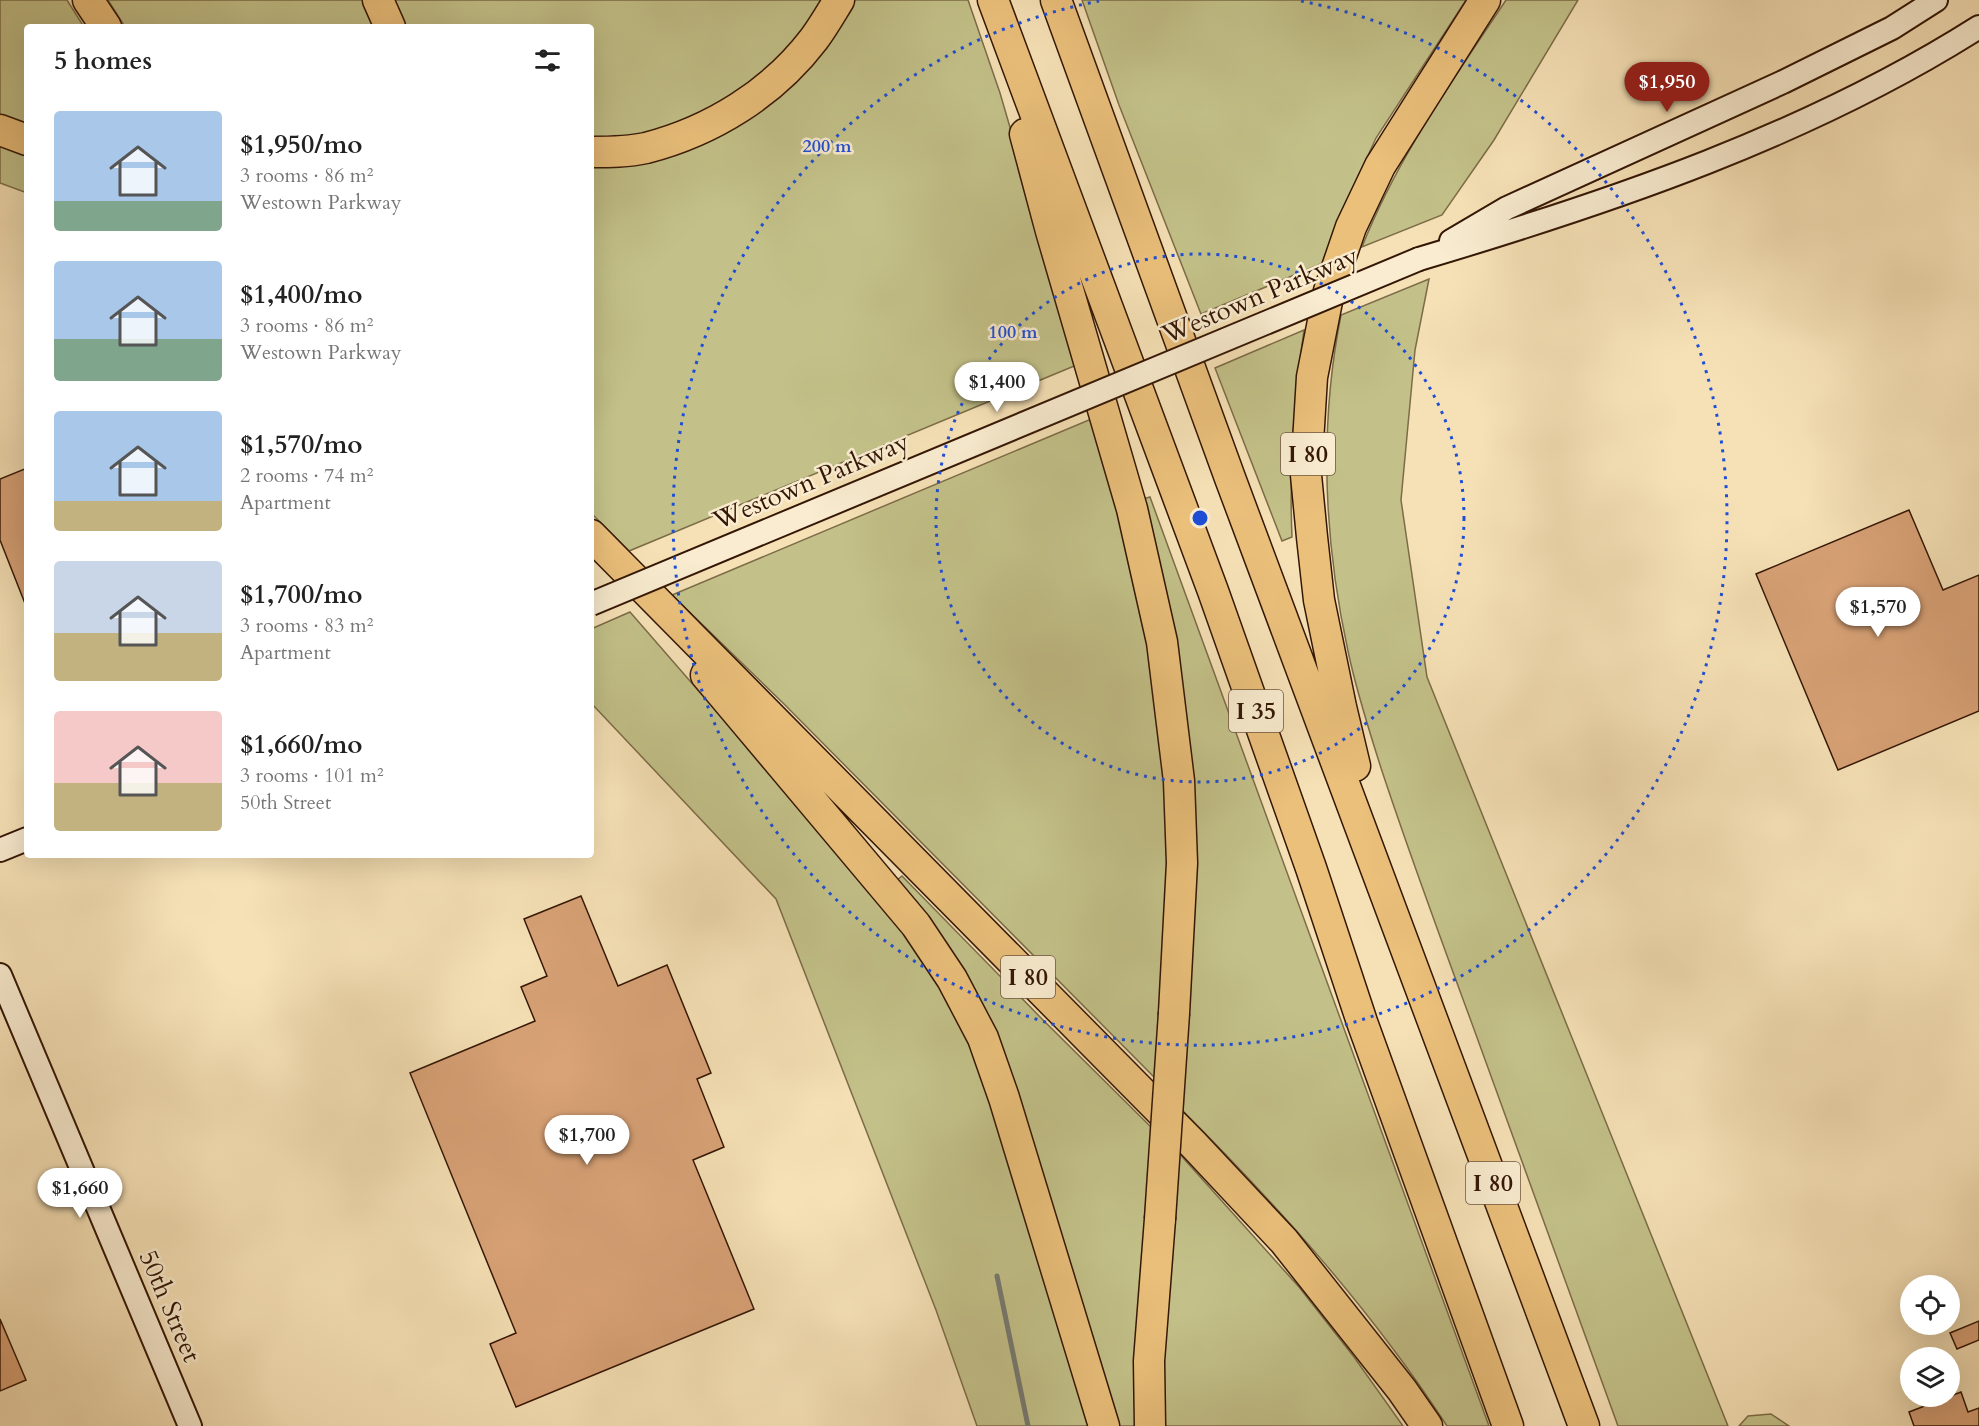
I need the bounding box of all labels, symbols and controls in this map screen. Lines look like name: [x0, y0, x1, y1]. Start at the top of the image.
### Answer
text: 5 homes: [54, 43, 152, 78]
icon: filters: [531, 44, 564, 77]
pin: $1,950: [1618, 62, 1716, 113]
text: $1,950: [1638, 68, 1696, 95]
text: $1,950/mo: [240, 127, 363, 162]
text: 200 m: [802, 134, 852, 159]
icon: home: [102, 135, 174, 207]
text: 3 rooms · 86 m²: [240, 162, 373, 189]
text: Westown Parkway: [240, 189, 401, 216]
street label: Westown Parkway: [1156, 238, 1364, 353]
text: $1,400/mo: [240, 277, 363, 312]
icon: home: [102, 285, 174, 357]
text: 3 rooms · 86 m²: [240, 312, 373, 339]
text: 100 m: [988, 320, 1038, 345]
text: Westown Parkway: [240, 339, 401, 366]
pin: $1,400: [948, 362, 1046, 413]
text: $1,400: [968, 368, 1026, 395]
street label: Westown Parkway: [707, 424, 915, 539]
text: $1,570/mo: [240, 427, 363, 462]
road number: I 80: [1281, 433, 1335, 475]
icon: home: [102, 435, 174, 507]
text: 2 rooms · 74 m²: [240, 462, 373, 489]
text: Apartment: [240, 489, 331, 516]
centre of rings: [1190, 508, 1210, 528]
text: $1,700/mo: [240, 577, 363, 612]
icon: home: [102, 585, 174, 657]
pin: $1,570: [1829, 587, 1927, 638]
text: $1,570: [1849, 593, 1907, 620]
text: 3 rooms · 83 m²: [240, 612, 373, 639]
text: Apartment: [240, 639, 331, 666]
road number: I 35: [1229, 690, 1283, 732]
text: $1,660/mo: [240, 727, 363, 762]
icon: home: [102, 735, 174, 807]
text: 3 rooms · 101 m²: [240, 762, 384, 789]
text: 50th Street: [240, 789, 331, 816]
road number: I 80: [1001, 956, 1055, 998]
pin: $1,700: [538, 1115, 636, 1166]
text: $1,700: [558, 1121, 616, 1148]
road number: I 80: [1466, 1162, 1520, 1204]
pin: $1,660: [31, 1168, 129, 1219]
text: $1,660: [51, 1174, 109, 1201]
street label: 50th Street: [131, 1245, 209, 1367]
map controls: [1900, 1275, 1960, 1407]
button: locate: [1900, 1275, 1960, 1335]
button: layers: [1900, 1347, 1960, 1407]

